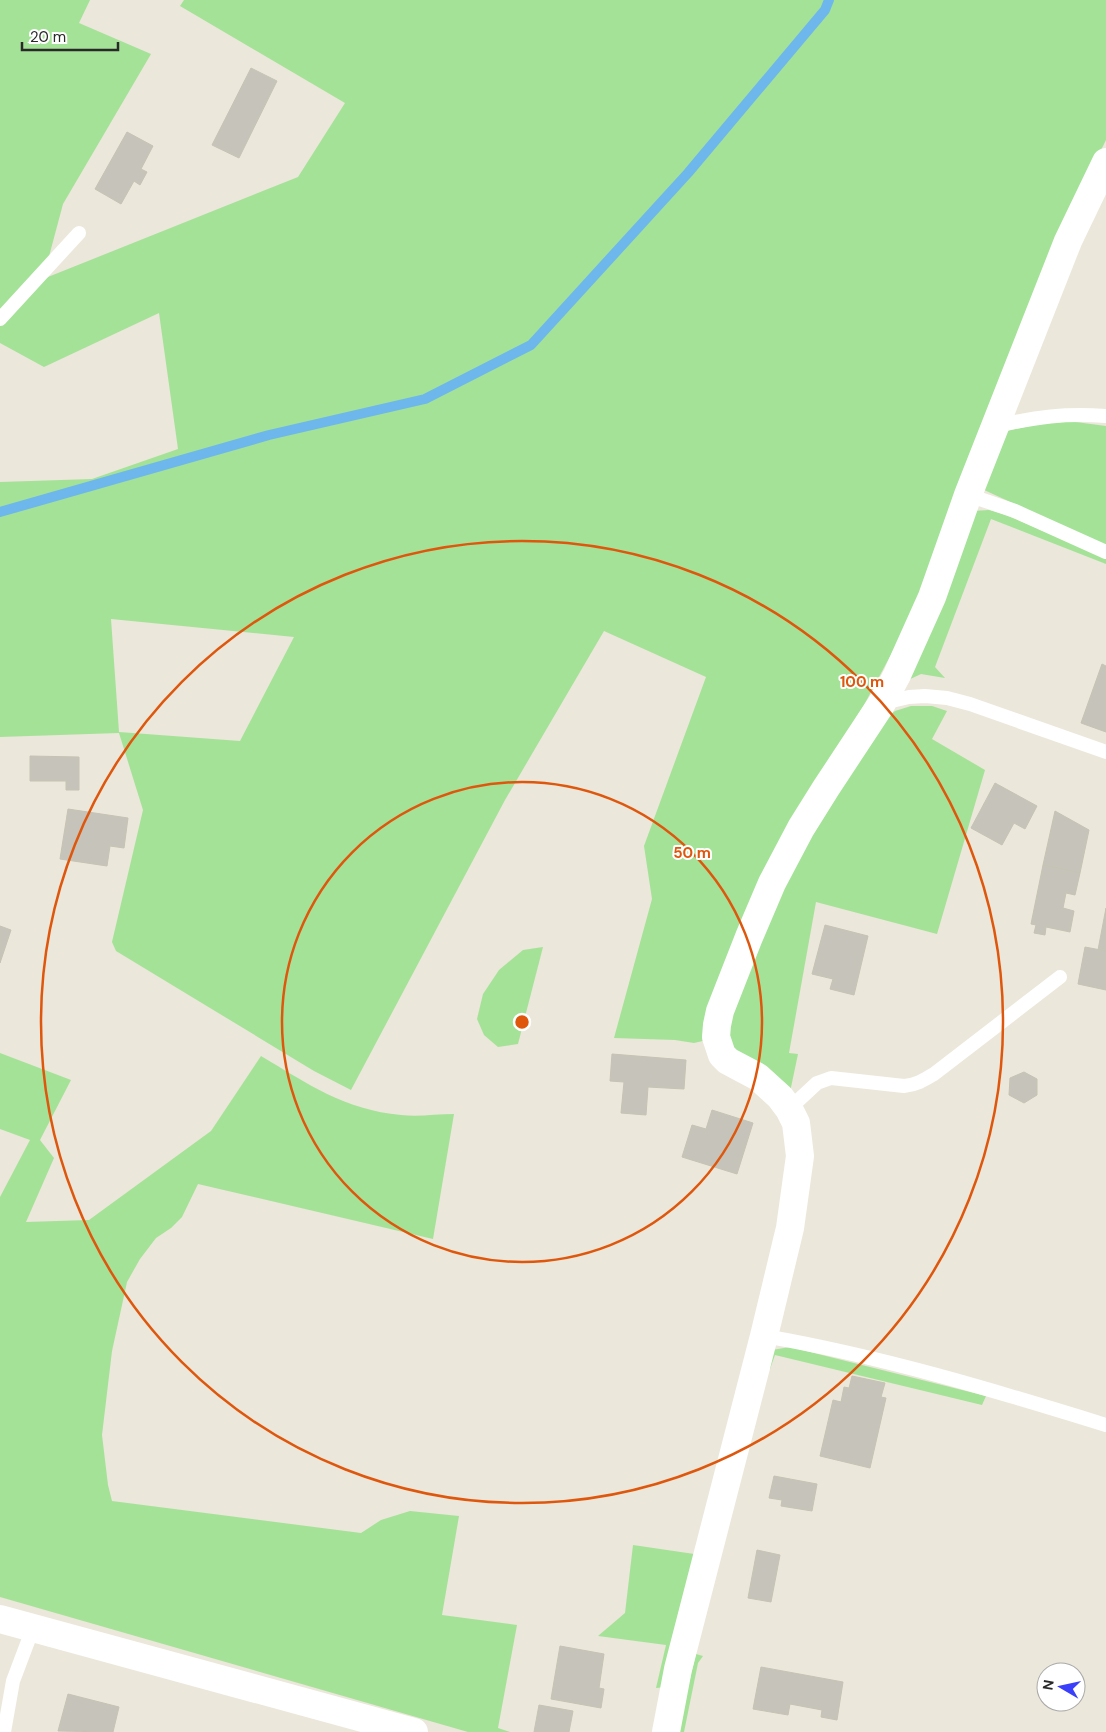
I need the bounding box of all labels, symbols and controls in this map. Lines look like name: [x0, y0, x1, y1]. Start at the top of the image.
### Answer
scale bar: [22, 20, 119, 52]
text: 20 m: [30, 27, 66, 47]
text: 100 m: [840, 672, 884, 692]
text: 50 m: [673, 843, 711, 863]
centre of rings: [513, 1013, 531, 1031]
north arrow: [1036, 1662, 1086, 1712]
text: N: [1038, 1679, 1058, 1691]

